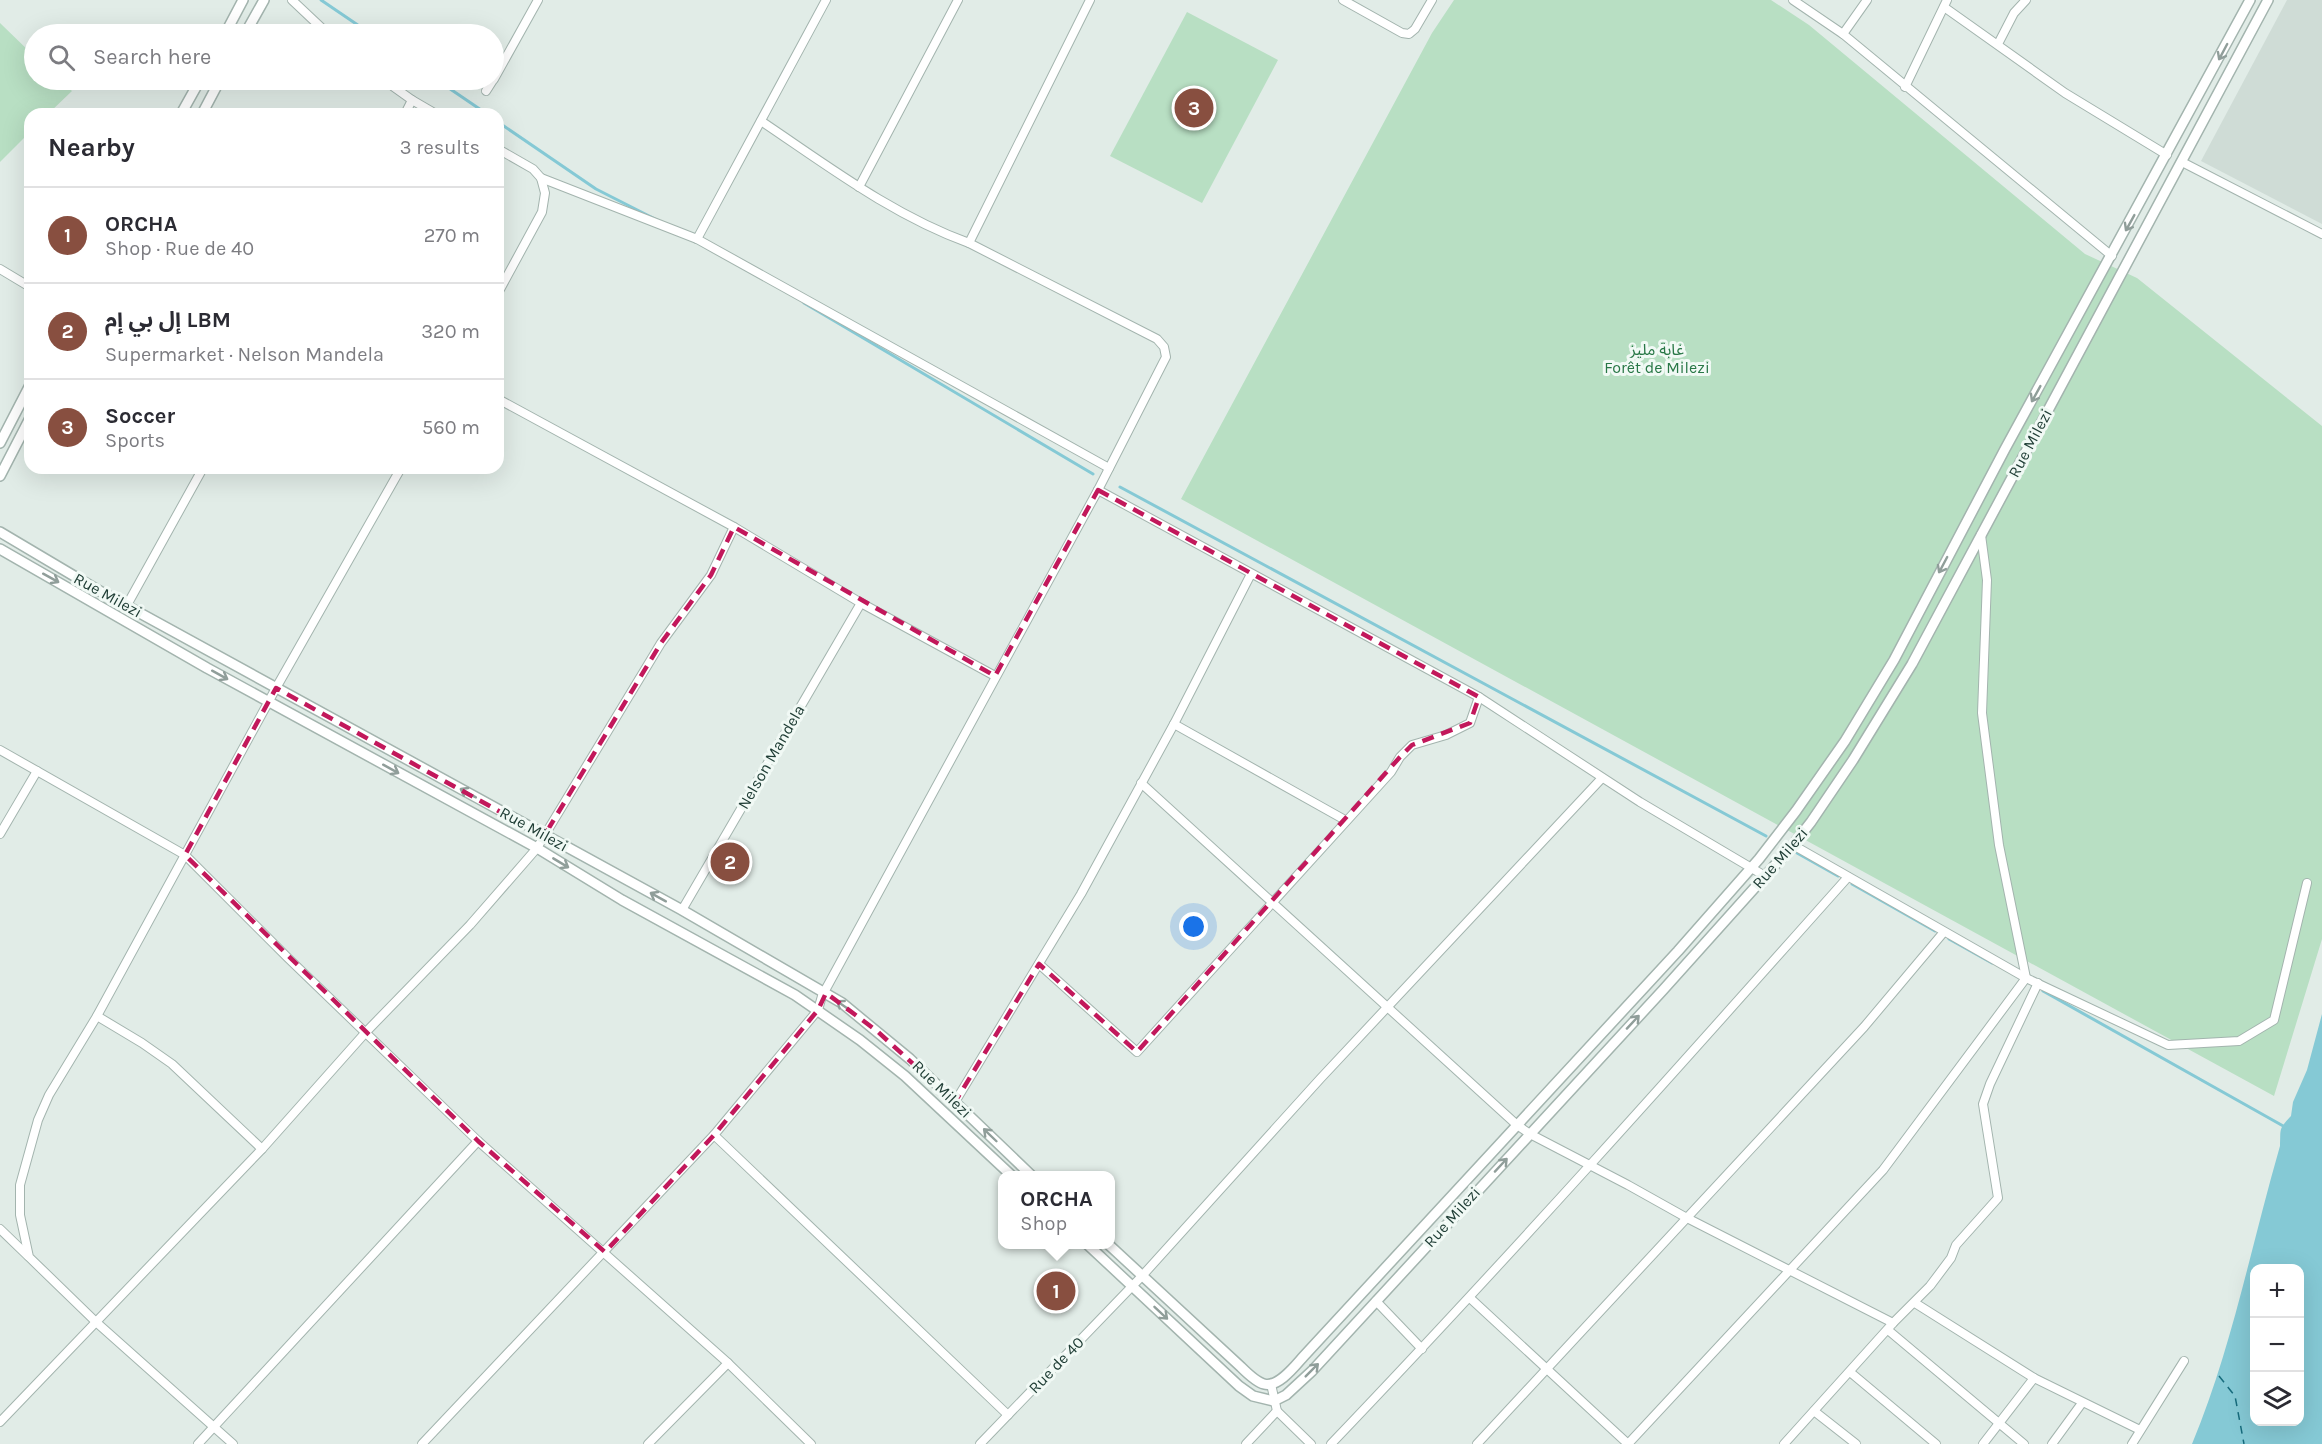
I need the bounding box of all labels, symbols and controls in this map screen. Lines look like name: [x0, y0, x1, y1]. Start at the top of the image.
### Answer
search box: [24, 24, 504, 90]
icon: search: [45, 41, 78, 74]
one-way arrow: [2217, 42, 2228, 60]
text: Search here: [93, 44, 211, 70]
pin: 3: [1174, 86, 1214, 130]
text: Nearby: [48, 132, 135, 163]
text: 3 results: [400, 136, 480, 159]
text: ORCHA: [105, 211, 177, 237]
one-way arrow: [2124, 214, 2136, 231]
text: 1: [64, 224, 71, 247]
text: 270 m: [424, 224, 480, 247]
text: Shop · Rue de 40: [105, 237, 254, 260]
text: إل بي إم LBM: [105, 307, 231, 333]
text: 2: [61, 320, 74, 343]
text: 320 m: [421, 320, 480, 343]
park label: غابة مليز Forêt de Milezi: [1604, 340, 1710, 377]
text: Supermarket · Nelson Mandela: [105, 343, 384, 366]
one-way arrow: [2030, 385, 2042, 402]
text: Soccer: [105, 403, 175, 429]
street label: Rue Milezi: [2004, 405, 2056, 481]
text: 3: [61, 416, 74, 439]
text: 560 m: [422, 416, 480, 439]
text: Sports: [105, 429, 165, 452]
one-way arrow: [1937, 556, 1949, 573]
street label: Rue Milezi: [71, 569, 145, 621]
one-way arrow: [42, 572, 59, 584]
one-way arrow: [211, 669, 228, 681]
street label: Nelson Mandela: [733, 701, 809, 813]
one-way arrow: [382, 763, 399, 775]
one-way arrow: [460, 787, 477, 799]
street label: Rue Milezi: [497, 803, 571, 855]
street label: Rue Milezi: [1748, 824, 1812, 892]
pin: 2: [710, 840, 750, 884]
one-way arrow: [552, 858, 569, 870]
one-way arrow: [650, 891, 667, 903]
your location: [1179, 912, 1208, 941]
one-way arrow: [837, 999, 853, 1012]
one-way arrow: [1626, 1015, 1640, 1030]
street label: Rue Milezi: [908, 1056, 976, 1122]
one-way arrow: [982, 1128, 997, 1142]
one-way arrow: [1494, 1157, 1508, 1172]
popup: [998, 1171, 1115, 1249]
street label: Rue Milezi: [1420, 1183, 1484, 1251]
text: ORCHA: [1020, 1186, 1093, 1212]
text: Shop: [1020, 1212, 1067, 1235]
map controls: [2250, 1264, 2304, 1426]
button: +: [2250, 1264, 2304, 1318]
pin: 1: [1036, 1268, 1076, 1314]
one-way arrow: [1154, 1306, 1169, 1320]
button: −: [2250, 1318, 2304, 1372]
street label: Rue de 40: [1024, 1333, 1088, 1397]
one-way arrow: [1305, 1363, 1320, 1378]
button: layers: [2250, 1372, 2304, 1426]

